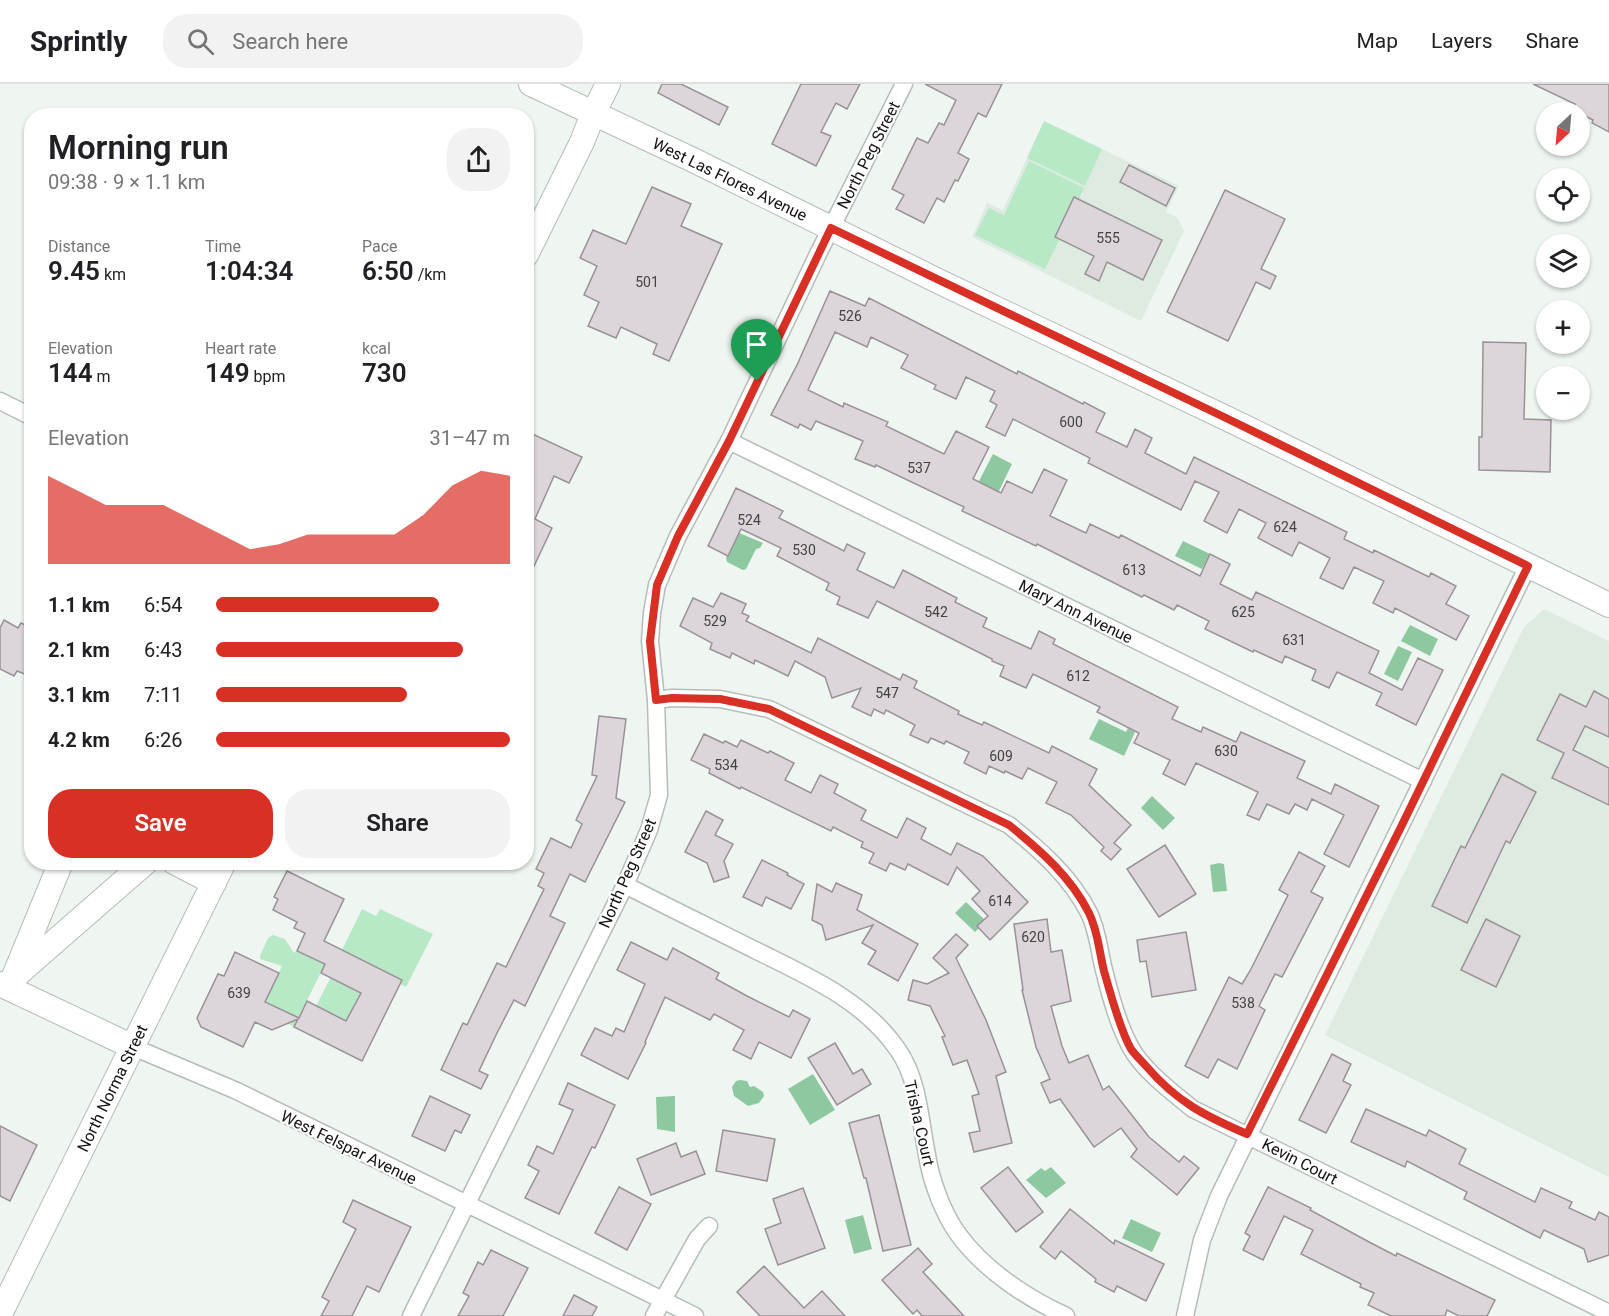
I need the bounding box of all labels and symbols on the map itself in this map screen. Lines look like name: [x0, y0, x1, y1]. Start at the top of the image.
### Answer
street label: North Peg Street: [833, 98, 904, 212]
north arrow: [1536, 102, 1590, 156]
street label: West Las Flores Avenue: [649, 134, 810, 225]
house number: 555: [1096, 230, 1120, 246]
house number: 501: [635, 274, 659, 290]
house number: 526: [838, 308, 862, 324]
pin: [731, 319, 782, 381]
house number: 600: [1059, 414, 1083, 430]
house number: 537: [907, 460, 931, 476]
house number: 524: [737, 512, 761, 528]
house number: 624: [1273, 519, 1297, 535]
house number: 530: [792, 542, 816, 558]
house number: 613: [1122, 562, 1146, 578]
street label: Mary Ann Avenue: [1016, 576, 1136, 647]
house number: 542: [924, 604, 948, 620]
house number: 625: [1231, 604, 1255, 620]
house number: 529: [703, 613, 727, 629]
house number: 631: [1282, 632, 1306, 648]
house number: 612: [1066, 668, 1090, 684]
house number: 547: [875, 685, 899, 701]
house number: 630: [1214, 743, 1238, 759]
house number: 609: [989, 748, 1013, 764]
house number: 534: [714, 757, 738, 773]
street label: North Peg Street: [595, 815, 660, 931]
house number: 614: [988, 893, 1012, 909]
house number: 620: [1021, 929, 1045, 945]
house number: 639: [227, 985, 251, 1001]
house number: 538: [1231, 995, 1255, 1011]
street label: North Norma Street: [73, 1021, 152, 1155]
street label: Trisha Court: [900, 1078, 939, 1168]
street label: West Felspar Avenue: [278, 1106, 420, 1189]
street label: Kevin Court: [1259, 1134, 1341, 1189]

